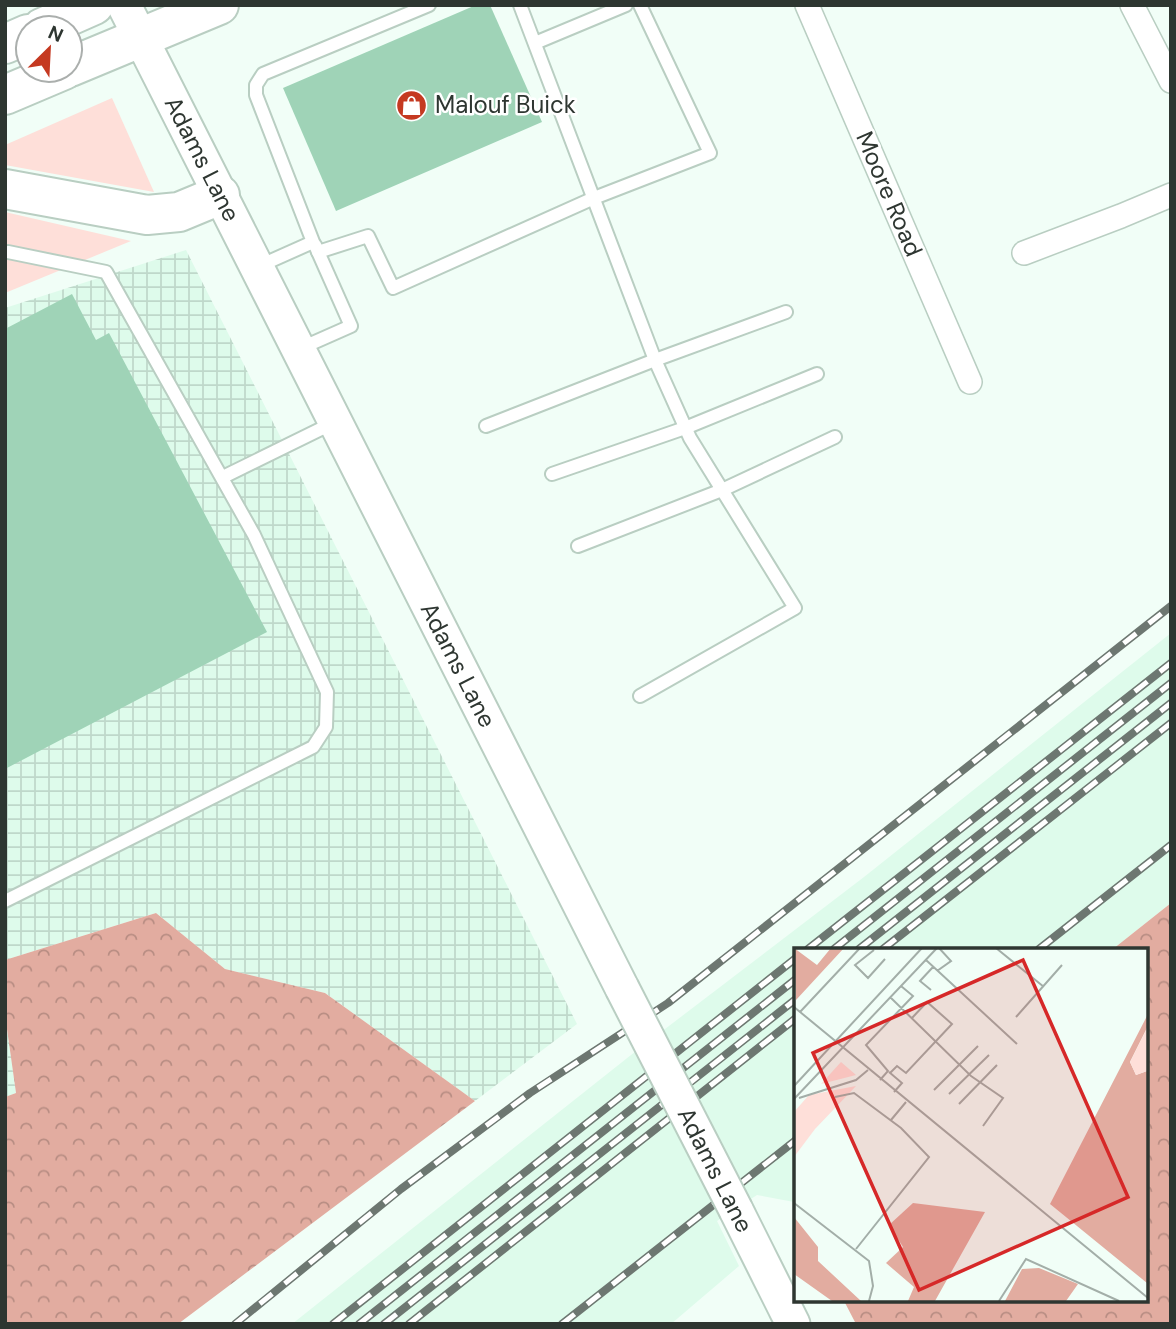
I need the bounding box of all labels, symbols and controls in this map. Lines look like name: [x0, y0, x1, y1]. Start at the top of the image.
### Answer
north arrow: [14, 14, 84, 84]
text: N: [44, 20, 67, 48]
shop icon: Malouf Buick: [395, 88, 429, 122]
place label: Malouf Buick: [435, 89, 576, 120]
street label: Adams Lane: [158, 91, 247, 227]
street label: Moore Road: [849, 127, 930, 261]
street label: Adams Lane: [414, 597, 503, 733]
inset map: [794, 948, 1148, 1301]
street label: Adams Lane: [671, 1102, 760, 1238]

